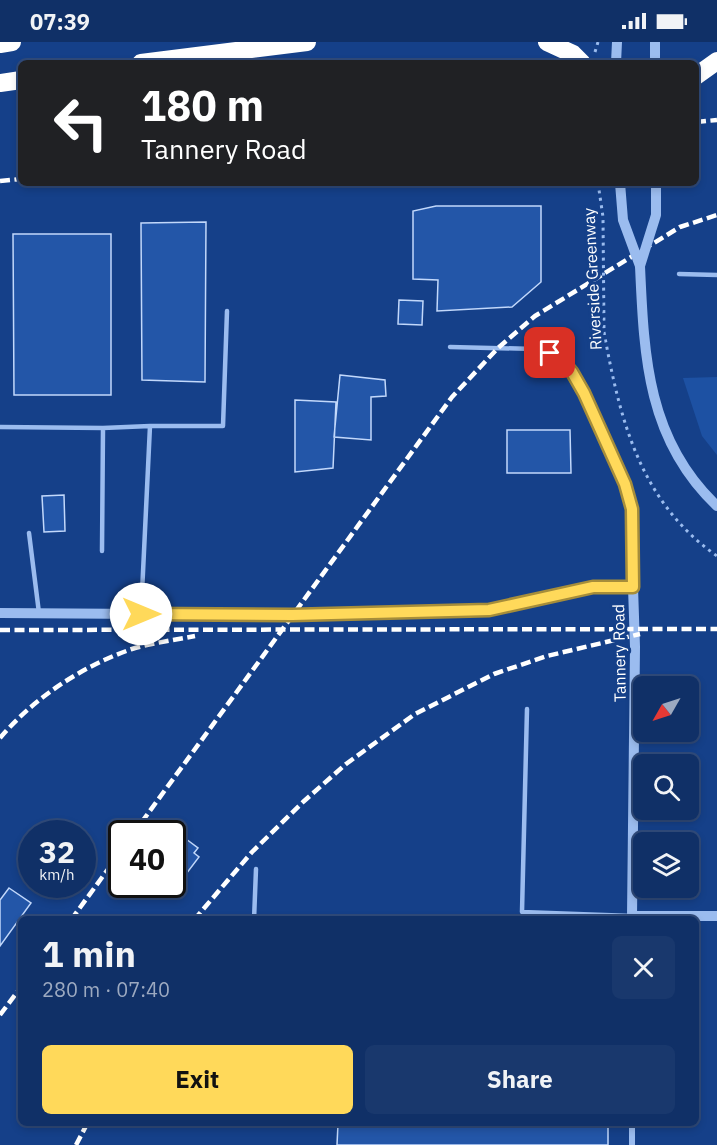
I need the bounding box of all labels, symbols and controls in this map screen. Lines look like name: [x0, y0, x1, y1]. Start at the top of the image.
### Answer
text: 07:39: [30, 7, 90, 36]
text: 180 m: [141, 78, 264, 133]
icon: left: [42, 84, 120, 162]
text: Tannery Road: [141, 131, 307, 166]
street label: Riverside Greenway: [578, 207, 606, 351]
pin: [524, 327, 575, 378]
icon: arrive: [533, 336, 566, 369]
position arrow: [109, 582, 173, 646]
street label: Tannery Road: [608, 604, 630, 702]
north arrow: [633, 676, 699, 742]
map controls: [633, 676, 699, 898]
button: search: [633, 754, 699, 820]
speed limit sign: 40: [108, 820, 186, 898]
text: 32: [39, 832, 75, 871]
button: layers: [633, 832, 699, 898]
text: km/h: [39, 865, 75, 884]
text: 1 min: [42, 930, 136, 977]
button: close: [612, 936, 675, 999]
text: 280 m · 07:40: [42, 976, 170, 1003]
button: Exit: [42, 1045, 353, 1114]
button: Share: [365, 1045, 675, 1114]

